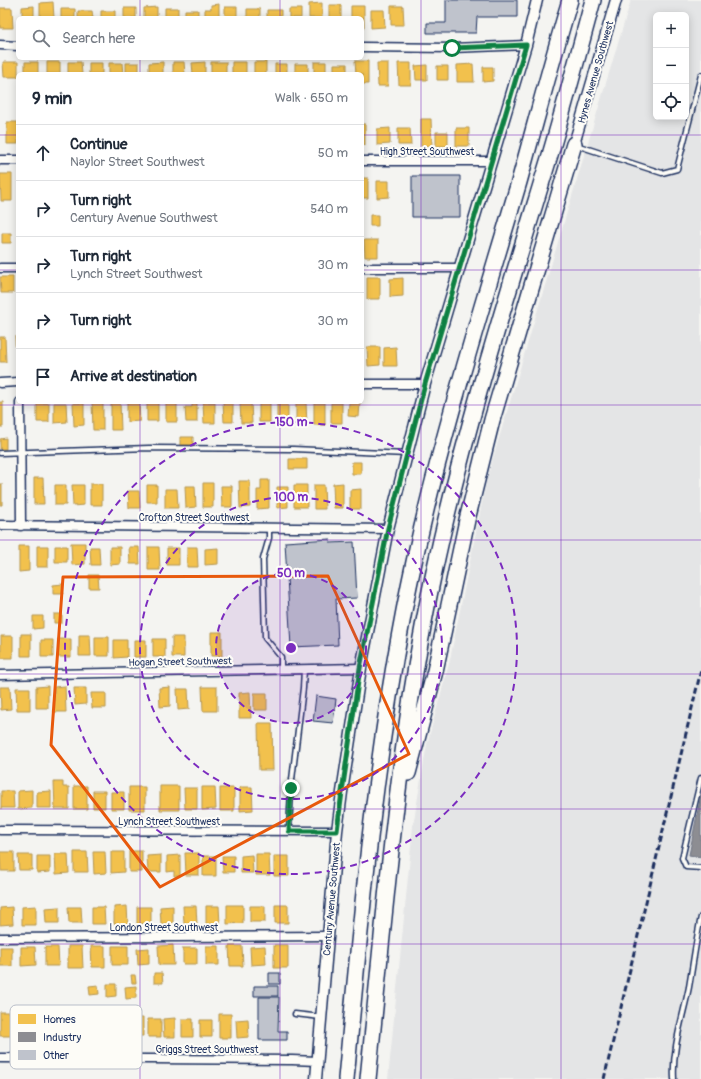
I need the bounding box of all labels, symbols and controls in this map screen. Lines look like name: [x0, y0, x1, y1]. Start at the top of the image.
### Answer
map controls: [653, 12, 689, 120]
button: +: [653, 12, 689, 48]
search box: [16, 16, 364, 60]
street label: Hynes Avenue Southwest: [576, 19, 617, 125]
icon: search: [30, 27, 52, 49]
text: Search here: [62, 29, 135, 48]
route start: [443, 39, 461, 57]
button: −: [653, 48, 689, 84]
button: locate: [653, 84, 689, 120]
text: 9 min: [32, 88, 72, 109]
text: Walk · 650 m: [275, 90, 348, 106]
text: Continue: [70, 135, 128, 154]
icon: ahead: [32, 142, 54, 164]
text: 50 m: [318, 145, 348, 161]
street label: High Street Southwest: [380, 146, 475, 158]
text: Naylor Street Southwest: [70, 154, 205, 170]
text: Turn right: [70, 191, 131, 210]
icon: right: [32, 198, 54, 220]
text: 540 m: [310, 201, 348, 217]
text: Century Avenue Southwest: [70, 210, 218, 226]
text: Turn right: [70, 247, 131, 266]
icon: right: [32, 254, 54, 276]
text: 30 m: [318, 257, 348, 273]
text: Lynch Street Southwest: [70, 266, 203, 282]
icon: right: [32, 310, 54, 332]
text: Turn right: [70, 311, 131, 330]
text: 30 m: [318, 313, 348, 329]
icon: arrive: [32, 366, 54, 388]
text: Arrive at destination: [70, 367, 197, 386]
text: 150 m: [275, 415, 308, 430]
text: 100 m: [274, 490, 309, 505]
street label: Crofton Street Southwest: [139, 512, 250, 524]
text: 50 m: [277, 566, 305, 581]
centre of rings: [284, 641, 298, 655]
street label: Hogan Street Southwest: [128, 655, 233, 669]
route end: [282, 779, 300, 797]
street label: Lynch Street Southwest: [118, 816, 221, 828]
street label: Century Avenue Southwest: [321, 841, 343, 956]
street label: London Street Southwest: [110, 922, 219, 934]
legend: [10, 1005, 142, 1069]
text: Homes: [43, 1013, 76, 1026]
text: Industry: [43, 1031, 82, 1044]
street label: Griggs Street Southwest: [155, 1044, 260, 1056]
text: Other: [43, 1049, 69, 1062]

